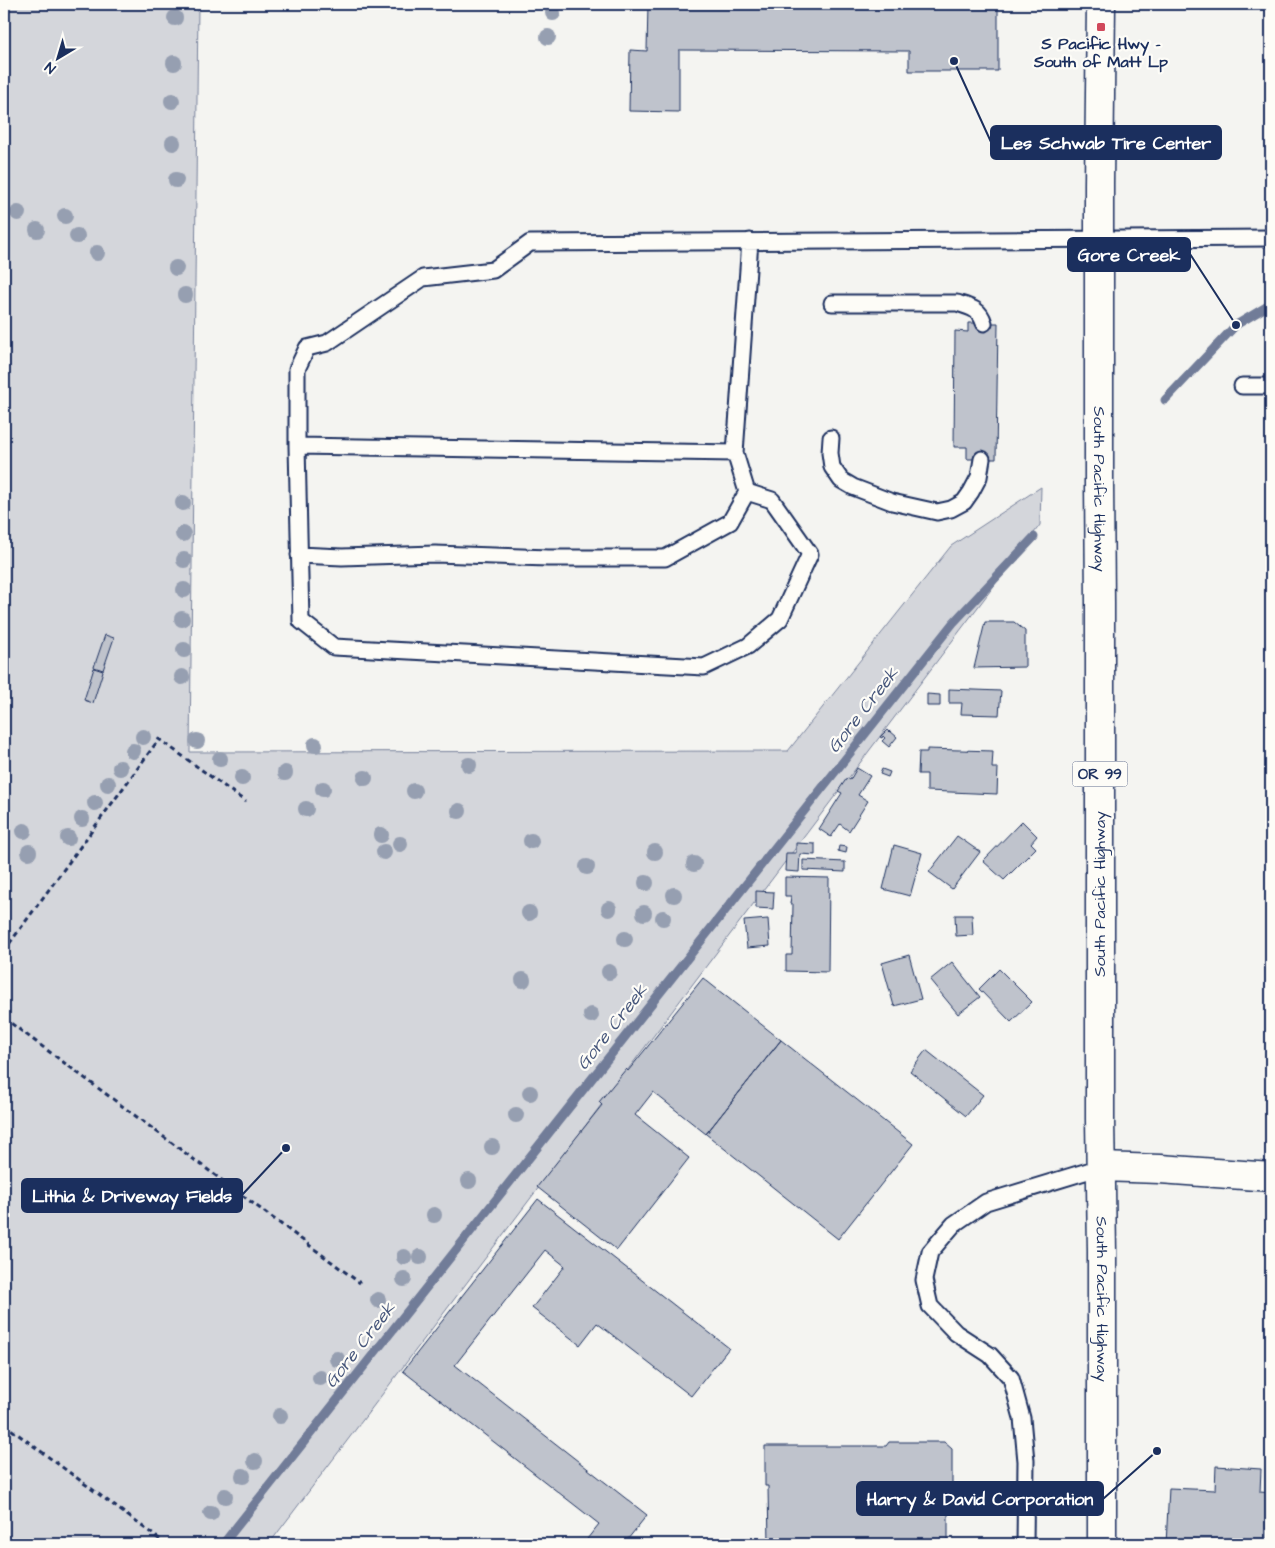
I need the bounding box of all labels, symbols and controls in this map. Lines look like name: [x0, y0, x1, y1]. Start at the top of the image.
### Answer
marker: S Pacific Hwy - South of Matt Lp: [1095, 21, 1107, 33]
north arrow: [32, 32, 82, 82]
place label: S Pacific Hwy - South of Matt Lp: [1033, 33, 1168, 73]
text: N: [41, 57, 60, 78]
callout: Les Schwab Tire Center: [991, 126, 1221, 159]
text: Les Schwab Tire Center: [1001, 131, 1211, 156]
callout: Gore Creek: [1068, 238, 1190, 271]
text: Gore Creek: [1078, 243, 1181, 268]
street label: South Pacific Highway: [1087, 406, 1111, 572]
water label: Gore Creek: [822, 661, 905, 758]
road number: OR 99: [1072, 762, 1128, 786]
street label: South Pacific Highway: [1089, 811, 1112, 977]
water label: Gore Creek: [571, 978, 654, 1075]
callout: Lithia & Driveway Fields: [22, 1179, 242, 1212]
text: Lithia & Driveway Fields: [32, 1184, 232, 1210]
street label: South Pacific Highway: [1090, 1216, 1113, 1382]
water label: Gore Creek: [319, 1296, 402, 1393]
callout: Harry & David Corporation: [857, 1482, 1103, 1515]
text: Harry & David Corporation: [867, 1487, 1093, 1513]

